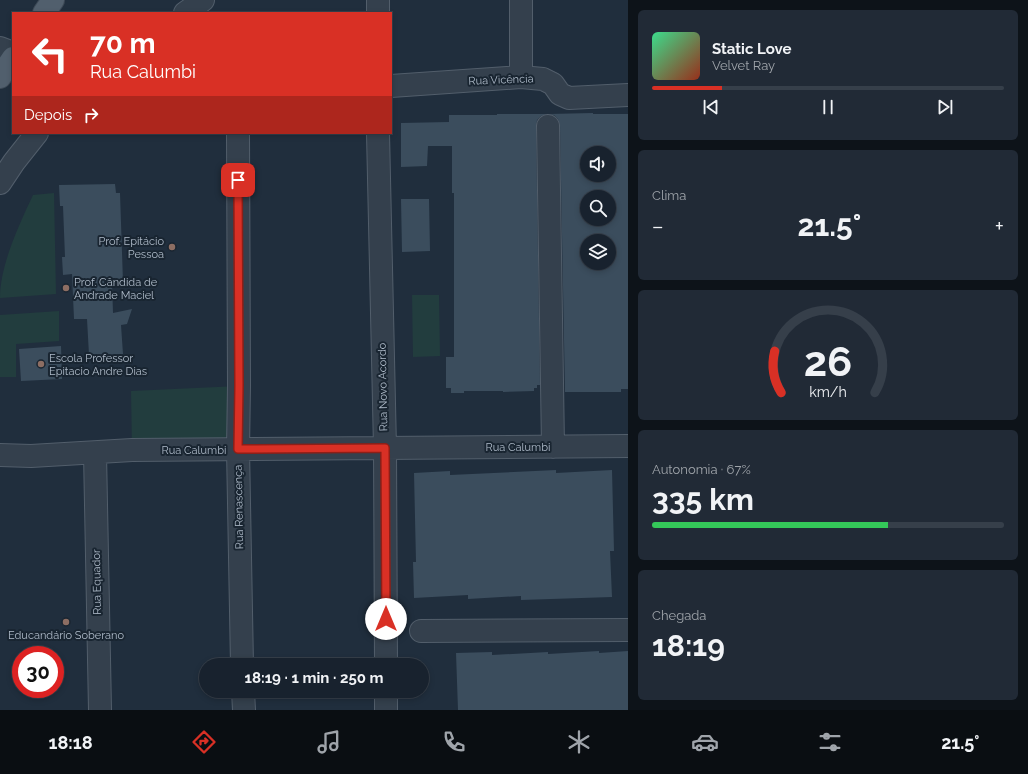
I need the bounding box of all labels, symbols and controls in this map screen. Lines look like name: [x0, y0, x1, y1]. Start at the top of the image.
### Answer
text: 70 m: [90, 27, 156, 60]
icon: left: [24, 28, 76, 80]
text: Static Love: [712, 40, 791, 58]
text: Velvet Ray: [712, 58, 775, 73]
text: Rua Calumbi: [90, 61, 196, 82]
street label: Rua Vicência: [468, 72, 534, 88]
icon: previous: [700, 96, 722, 118]
icon: pause: [817, 96, 839, 118]
icon: next: [934, 96, 956, 118]
icon: right: [80, 104, 102, 126]
text: Depois: [24, 106, 72, 124]
map controls: [580, 146, 616, 270]
button: sound: [580, 146, 616, 182]
pin: [221, 163, 255, 197]
icon: arrive: [227, 169, 249, 191]
text: Clima: [652, 188, 686, 203]
button: search: [580, 190, 616, 226]
text: 21.5°: [798, 208, 861, 243]
text: −: [652, 213, 664, 239]
text: +: [995, 213, 1004, 239]
button: layers: [580, 234, 616, 270]
place label: Prof. Epitácio Pessoa: [98, 235, 164, 261]
marker: Prof. Epitácio Pessoa: [167, 242, 177, 252]
place label: Prof. Cândida de Andrade Maciel: [74, 276, 158, 302]
marker: Prof. Cândida de Andrade Maciel: [61, 283, 71, 293]
text: 26: [804, 337, 852, 386]
street label: Rua Novo Acordo: [376, 342, 390, 431]
place label: Escola Professor Epitacio Andre Dias: [49, 352, 147, 378]
marker: Escola Professor Epitacio Andre Dias: [36, 359, 46, 369]
text: km/h: [809, 384, 847, 400]
street label: Rua Calumbi: [486, 441, 550, 454]
street label: Rua Calumbi: [162, 444, 226, 457]
text: Autonomia · 67%: [652, 462, 751, 477]
street label: Rua Renascença: [232, 465, 246, 549]
text: 335 km: [652, 482, 754, 517]
street label: Rua Equador: [90, 549, 104, 615]
position arrow: [365, 598, 407, 640]
text: Chegada: [652, 608, 706, 623]
marker: Educandário Soberano: [61, 617, 71, 627]
text: 18:19: [652, 628, 725, 663]
place label: Educandário Soberano: [8, 629, 124, 642]
speed limit sign: 30: [12, 646, 64, 698]
text: 18:19 · 1 min · 250 m: [245, 669, 383, 687]
icon: directions: [190, 728, 218, 756]
icon: music: [315, 728, 343, 756]
icon: phone: [440, 728, 468, 756]
icon: climate: [565, 728, 593, 756]
icon: car: [691, 728, 719, 756]
icon: filters: [816, 728, 844, 756]
text: 18:18: [49, 732, 93, 753]
text: 21.5°: [941, 732, 979, 753]

